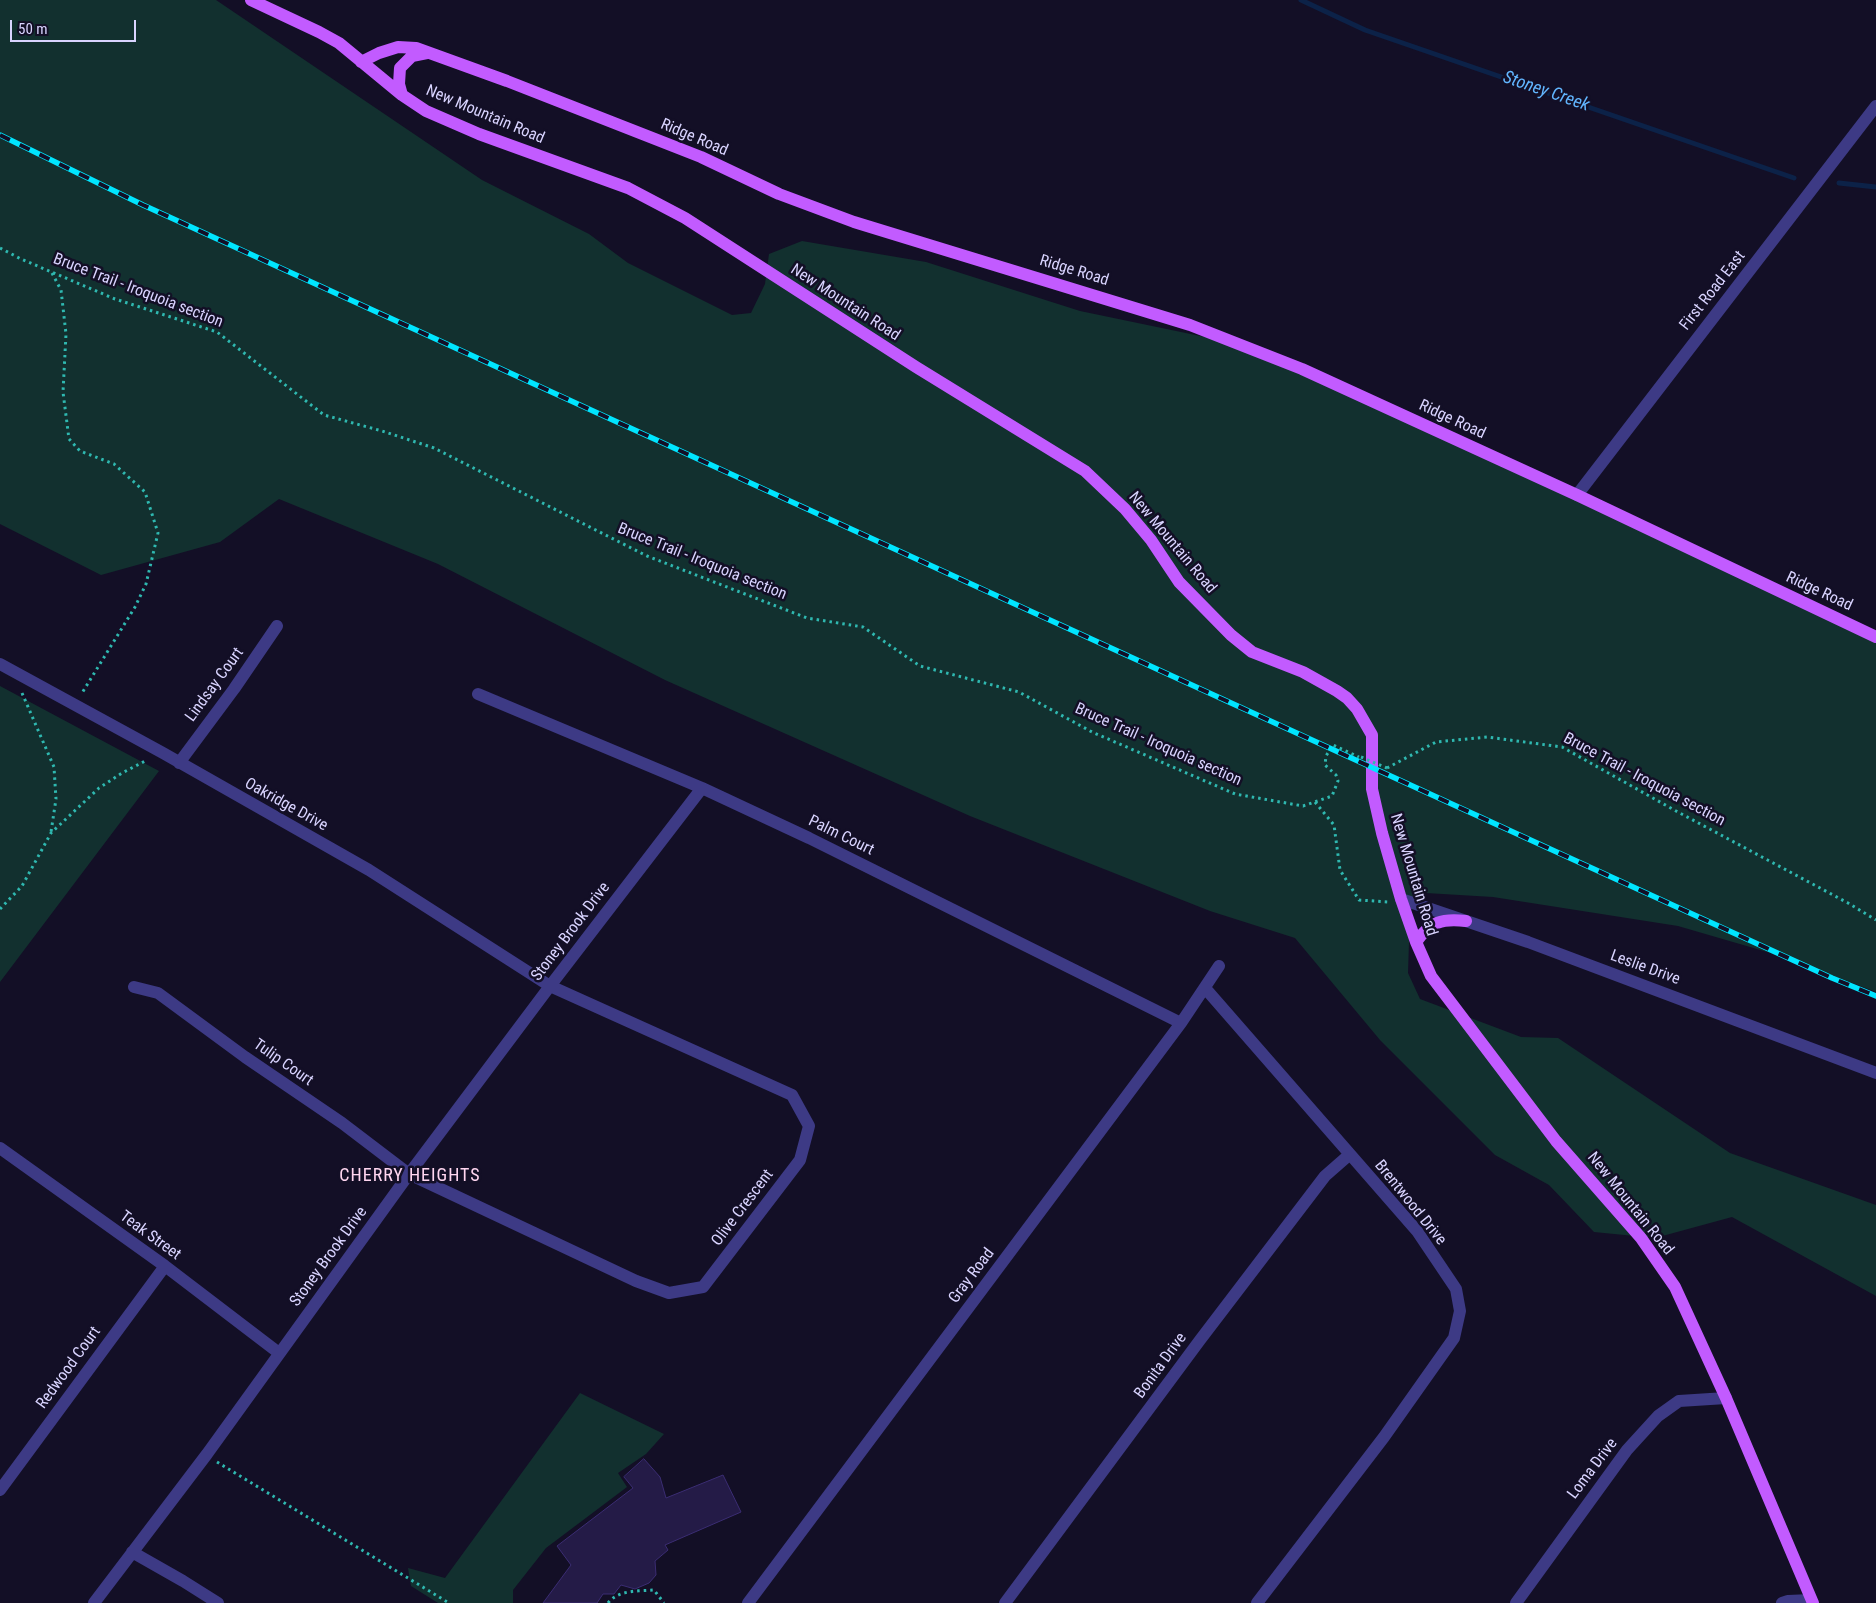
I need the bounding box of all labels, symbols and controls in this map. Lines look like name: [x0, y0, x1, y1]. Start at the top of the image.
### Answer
scale bar: [12, 10, 139, 42]
text: 50 m: [18, 20, 48, 38]
water label: Stoney Creek: [1500, 67, 1592, 117]
street label: New Mountain Road: [423, 81, 547, 149]
street label: Ridge Road: [657, 115, 731, 161]
street label: First Road East: [1676, 248, 1750, 334]
street label: Bruce Trail - Iroquoia section: [50, 250, 226, 332]
street label: Ridge Road: [1037, 251, 1111, 291]
street label: New Mountain Road: [787, 260, 903, 346]
street label: Ridge Road: [1416, 396, 1488, 444]
street label: New Mountain Road: [1124, 488, 1220, 598]
street label: Bruce Trail - Iroquoia section: [615, 519, 789, 605]
street label: Ridge Road: [1783, 568, 1855, 616]
street label: Lindsay Court: [182, 644, 248, 726]
street label: Bruce Trail - Iroquoia section: [1072, 700, 1244, 790]
street label: Bruce Trail - Iroquoia section: [1560, 729, 1728, 831]
street label: Oakridge Drive: [241, 774, 331, 836]
street label: Palm Court: [805, 812, 877, 860]
street label: New Mountain Road: [1385, 812, 1441, 938]
street label: Stoney Brook Drive: [528, 879, 614, 985]
street label: Leslie Drive: [1607, 947, 1683, 989]
street label: Tulip Court: [249, 1035, 317, 1091]
street label: New Mountain Road: [1583, 1149, 1677, 1259]
street label: Brentwood Drive: [1370, 1157, 1450, 1249]
district label: CHERRY HEIGHTS: [338, 1165, 482, 1187]
street label: Olive Crescent: [708, 1166, 778, 1250]
street label: Stoney Brook Drive: [286, 1203, 372, 1311]
street label: Teak Street: [116, 1207, 184, 1265]
street label: Gray Road: [945, 1245, 999, 1307]
street label: Redwood Court: [33, 1323, 105, 1413]
street label: Bonita Drive: [1131, 1330, 1191, 1402]
street label: Loma Drive: [1564, 1435, 1622, 1503]

